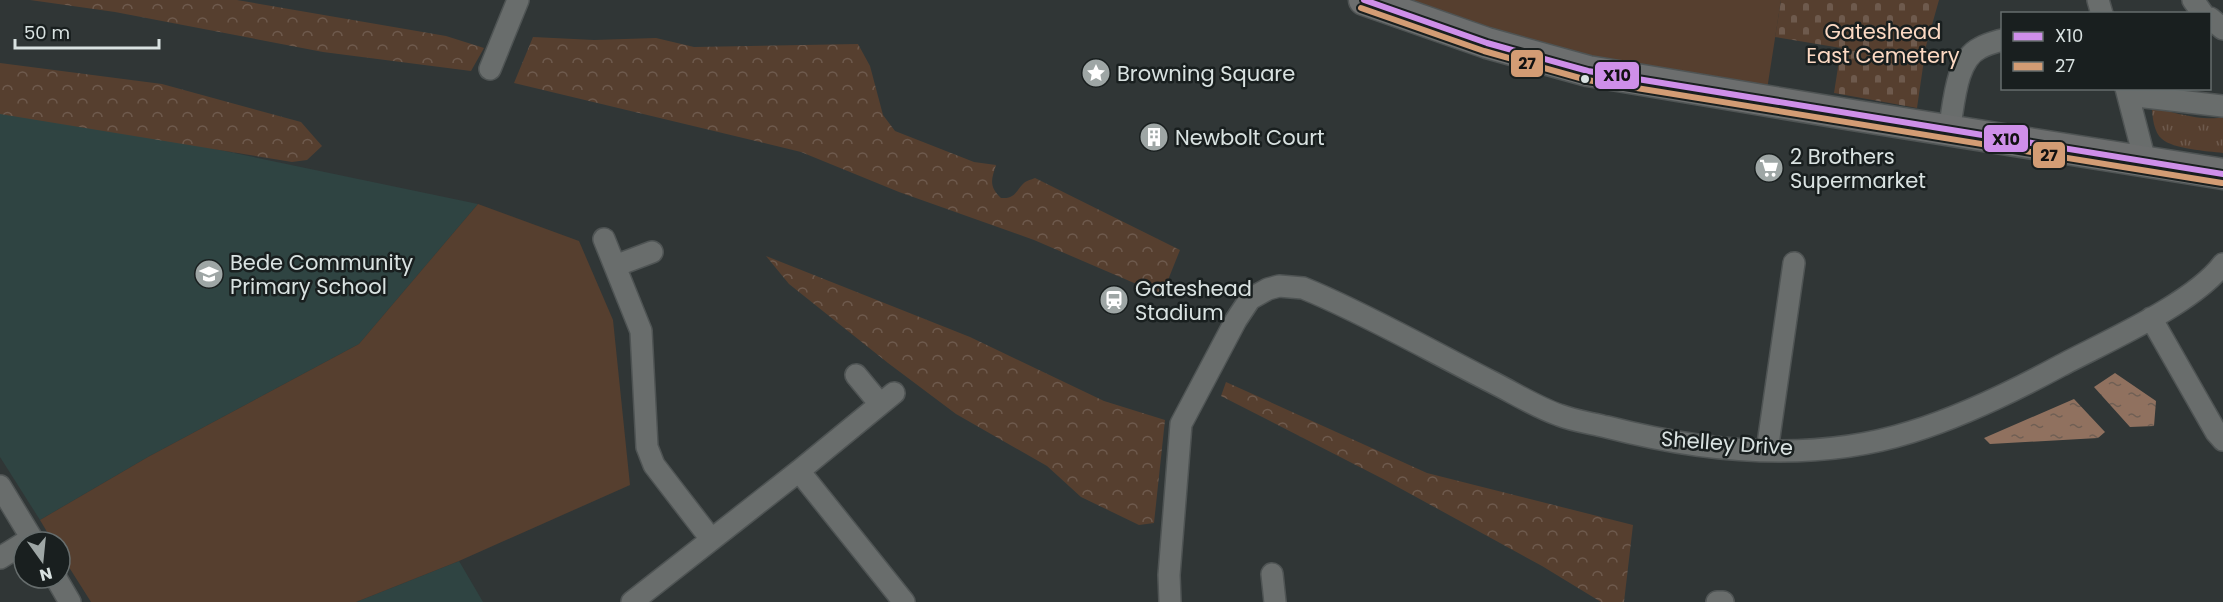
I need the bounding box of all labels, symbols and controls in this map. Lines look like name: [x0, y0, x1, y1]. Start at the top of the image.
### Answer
scale bar: [15, 12, 159, 50]
legend: [2001, 12, 2211, 90]
park label: Gateshead East Cemetery: [1806, 17, 1960, 70]
text: 50 m: [24, 20, 70, 45]
text: X10: [2055, 23, 2083, 48]
line badge: 27: [1510, 49, 1544, 78]
text: 27: [1518, 52, 1536, 75]
text: 27: [2055, 53, 2075, 78]
place icon: Browning Square: [1080, 57, 1112, 89]
place label: Browning Square: [1117, 59, 1295, 88]
line badge: X10: [1594, 61, 1640, 90]
text: X10: [1603, 64, 1631, 87]
unlabelled marker: [1579, 73, 1591, 85]
building icon: Newbolt Court: [1138, 121, 1170, 153]
place label: Newbolt Court: [1175, 123, 1325, 152]
line badge: X10: [1983, 124, 2029, 153]
text: X10: [1992, 128, 2020, 151]
line badge: 27: [2032, 141, 2066, 169]
place label: 2 Brothers Supermarket: [1790, 142, 1926, 195]
text: 27: [2040, 144, 2058, 167]
supermarket icon: 2 Brothers Supermarket: [1753, 152, 1785, 184]
place label: Bede Community Primary School: [230, 248, 413, 301]
school or university icon: Bede Community Primary School: [193, 258, 225, 290]
place label: Gateshead Stadium: [1135, 274, 1252, 327]
station icon: Gateshead Stadium: [1098, 284, 1130, 316]
street label: Shelley Drive: [1660, 424, 1794, 462]
north arrow: [12, 530, 72, 590]
text: N: [37, 561, 55, 587]

